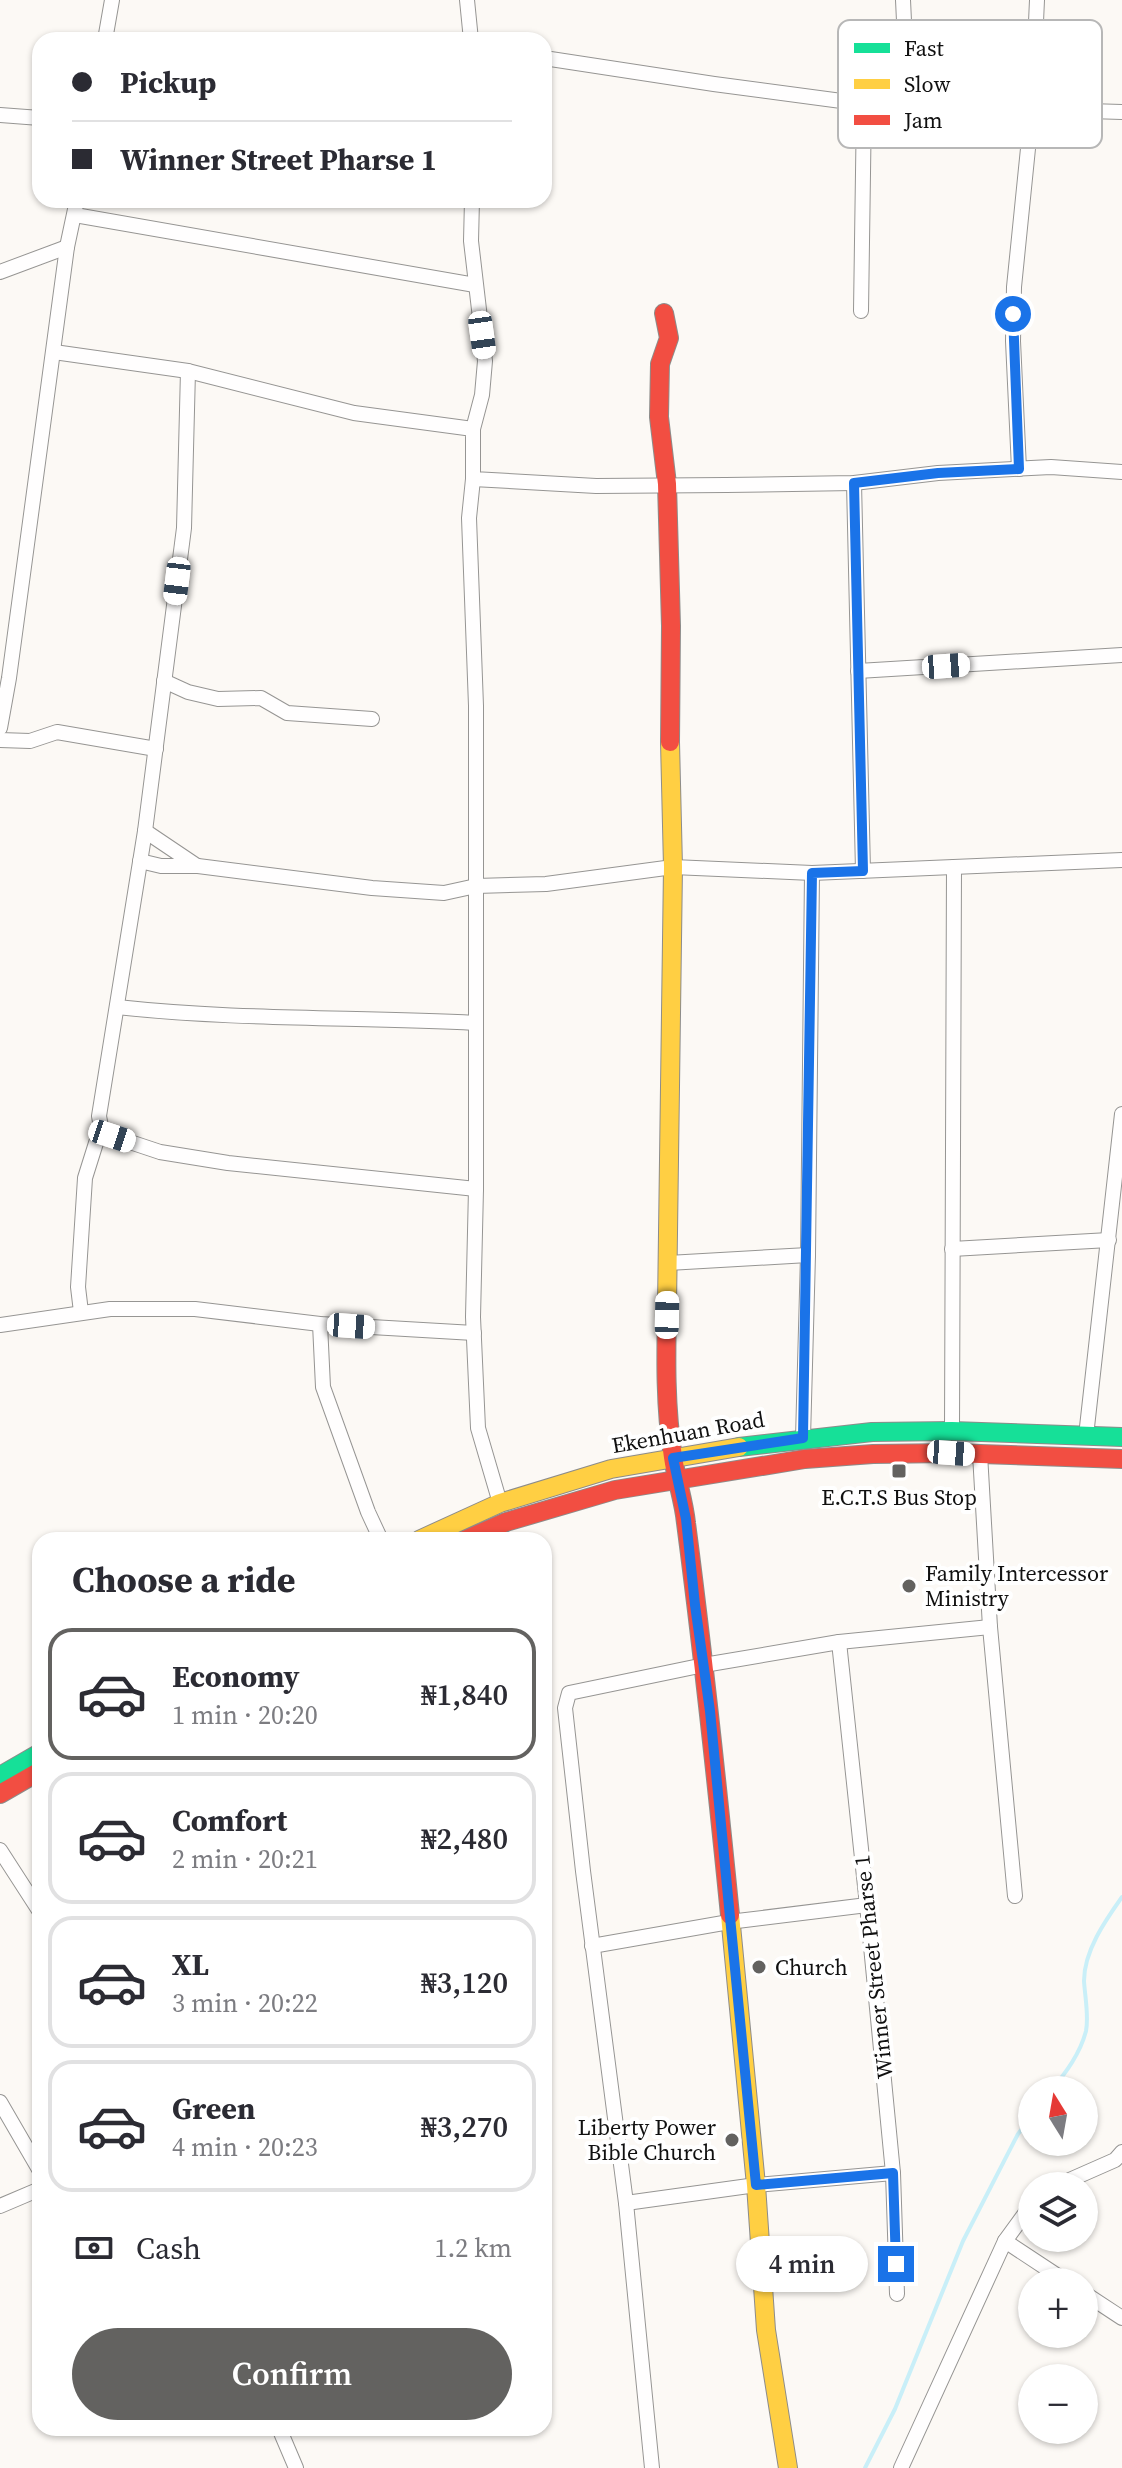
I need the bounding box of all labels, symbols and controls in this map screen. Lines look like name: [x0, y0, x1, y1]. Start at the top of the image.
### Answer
legend: [838, 20, 1102, 148]
text: Fast: [904, 33, 945, 63]
text: Pickup: [120, 62, 216, 103]
text: Slow: [904, 69, 951, 99]
text: Jam: [903, 105, 943, 135]
text: Winner Street Pharse 1: [120, 139, 437, 180]
route start: [995, 296, 1031, 332]
car: [467, 310, 497, 360]
car: [162, 556, 192, 606]
car: [921, 652, 971, 680]
car: [85, 1117, 139, 1155]
car: [655, 1291, 679, 1339]
car: [326, 1312, 376, 1340]
street label: Ekenhuan Road: [609, 1404, 767, 1460]
car: [926, 1439, 976, 1467]
marker: E.C.T.S Bus Stop: [890, 1462, 908, 1480]
place label: E.C.T.S Bus Stop: [821, 1482, 977, 1512]
text: Choose a ride: [72, 1555, 295, 1604]
place label: Family Intercessor Ministry: [925, 1558, 1109, 1613]
marker: Family Intercessor Ministry: [900, 1577, 918, 1595]
text: Economy: [172, 1656, 300, 1697]
icon: car: [76, 1658, 148, 1730]
text: ₦1,840: [421, 1674, 508, 1715]
text: 1 min · 20:20: [172, 1697, 318, 1733]
text: Comfort: [172, 1800, 287, 1841]
icon: car: [76, 1802, 148, 1874]
text: ₦2,480: [421, 1818, 508, 1859]
text: 2 min · 20:21: [172, 1841, 318, 1877]
street label: Winner Street Pharse 1: [846, 1854, 900, 2080]
text: XL: [172, 1944, 209, 1985]
icon: car: [76, 1946, 148, 2018]
place label: Church: [775, 1952, 848, 1982]
marker: Church: [750, 1958, 768, 1976]
text: ₦3,120: [421, 1962, 508, 2003]
text: 3 min · 20:22: [172, 1985, 318, 2021]
north arrow: [1018, 2076, 1098, 2156]
map controls: [1018, 2076, 1098, 2444]
text: Green: [172, 2088, 255, 2129]
icon: car: [76, 2090, 148, 2162]
text: ₦3,270: [421, 2106, 508, 2147]
place label: Liberty Power Bible Church: [578, 2112, 717, 2167]
text: 4 min · 20:23: [172, 2129, 318, 2165]
marker: Liberty Power Bible Church: [723, 2131, 741, 2149]
button: layers: [1018, 2172, 1098, 2252]
icon: cash: [72, 2226, 116, 2270]
text: Cash: [136, 2228, 201, 2269]
text: 1.2 km: [434, 2230, 512, 2266]
callout: 4 min: [736, 2236, 868, 2292]
text: 4 min: [769, 2246, 835, 2282]
route end: [878, 2246, 914, 2282]
button: +: [1018, 2268, 1098, 2348]
button: Confirm: [72, 2328, 512, 2420]
button: −: [1018, 2364, 1098, 2444]

